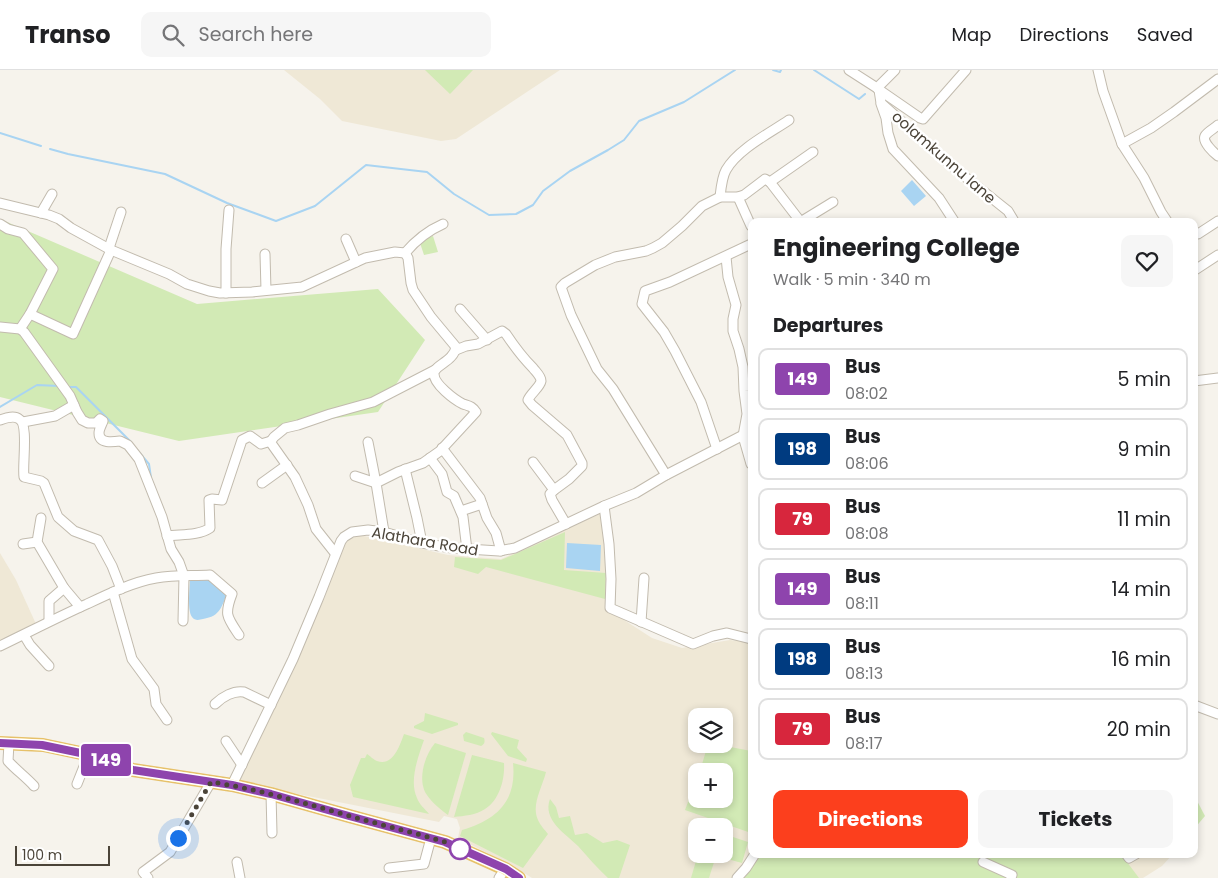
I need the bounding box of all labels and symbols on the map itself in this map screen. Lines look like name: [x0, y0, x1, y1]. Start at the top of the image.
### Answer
street label: oolamkunnu lane: [888, 106, 1000, 208]
street label: Alathara Road: [370, 521, 480, 561]
line badge: 149: [77, 744, 135, 776]
your location: [166, 826, 191, 851]
unlabelled marker: [449, 838, 471, 860]
scale bar: [15, 843, 110, 866]

